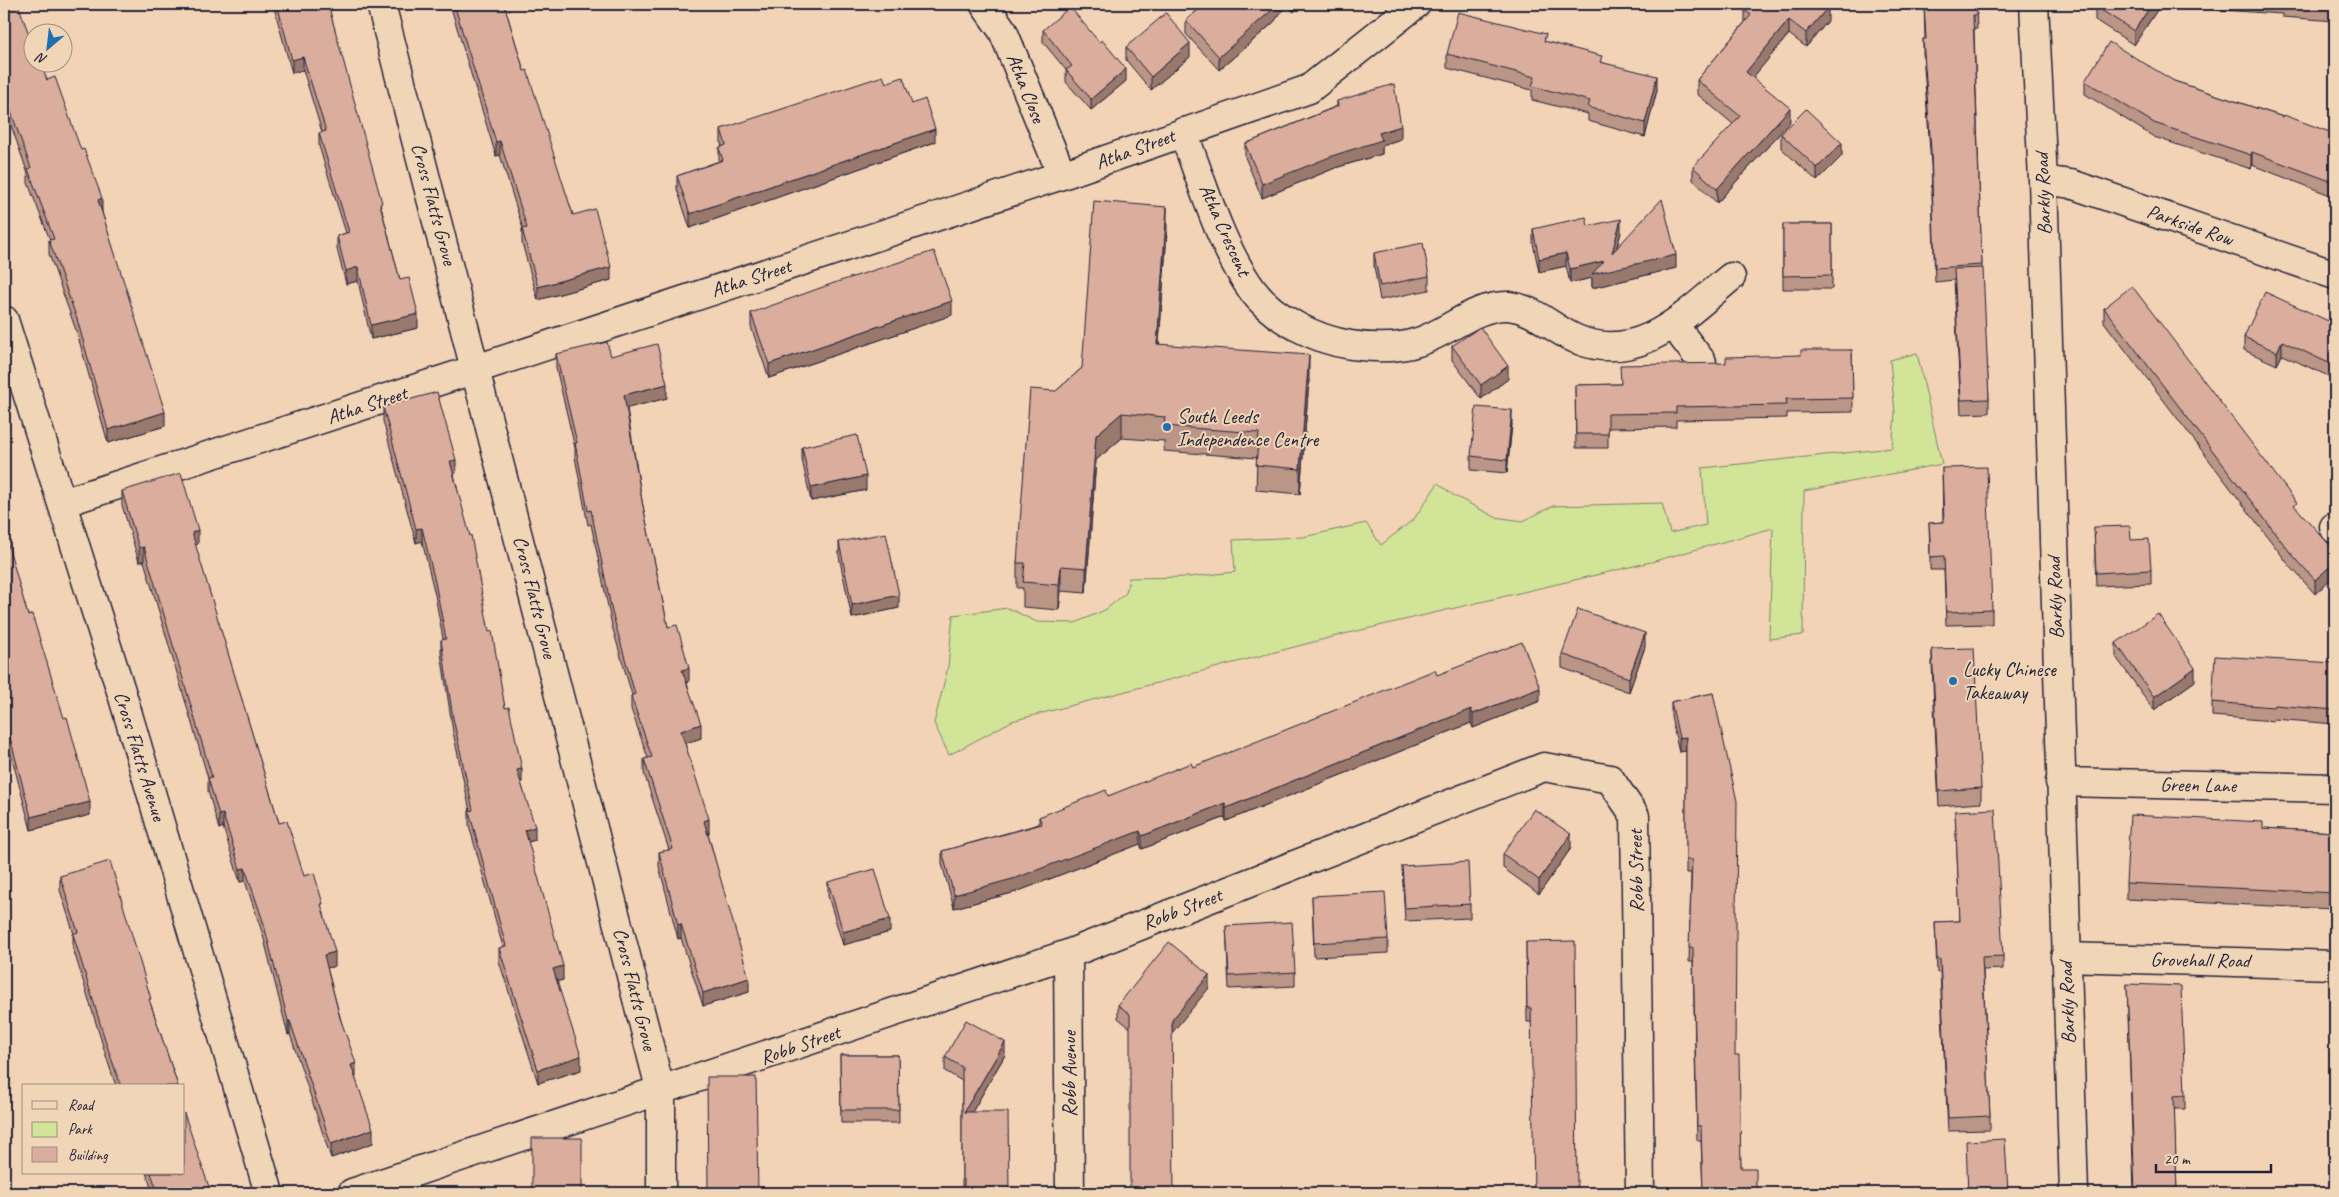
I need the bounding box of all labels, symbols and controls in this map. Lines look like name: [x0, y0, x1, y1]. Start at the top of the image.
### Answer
north arrow: [22, 22, 72, 72]
text: N: [32, 48, 50, 69]
street label: Atha Close: [1001, 50, 1052, 128]
street label: Atha Street: [1092, 122, 1180, 175]
street label: Cross Flatts Grove: [406, 140, 463, 269]
street label: Barkly Road: [2029, 149, 2057, 235]
street label: Atha Crescent: [1194, 180, 1257, 282]
street label: Parkside Row: [2144, 199, 2238, 252]
street label: Atha Street: [708, 253, 796, 303]
street label: Atha Street: [324, 380, 412, 430]
place label: South Leeds Independence Centre: [1177, 404, 1320, 452]
marker: South Leeds Independence Centre: [1161, 421, 1173, 433]
street label: Cross Flatts Grove: [508, 533, 563, 662]
street label: Barkly Road: [2041, 553, 2069, 639]
place label: Lucky Chinese Takeaway: [1963, 657, 2057, 705]
marker: Lucky Chinese Takeaway: [1947, 675, 1959, 687]
street label: Cross Flatts Avenue: [108, 688, 172, 825]
street label: Green Lane: [2160, 772, 2238, 798]
street label: Robb Street: [1623, 827, 1649, 913]
street label: Robb Street: [1139, 882, 1227, 936]
street label: Cross Flatts Grove: [608, 925, 663, 1054]
street label: Grovehall Road: [2150, 947, 2253, 973]
street label: Barkly Road: [2053, 958, 2081, 1044]
street label: Robb Street: [757, 1019, 846, 1070]
street label: Robb Avenue: [1057, 1030, 1082, 1117]
legend: [22, 1084, 185, 1174]
text: Road: [68, 1096, 95, 1115]
text: Park: [68, 1120, 93, 1139]
scale bar: [2156, 1142, 2272, 1174]
text: Building: [68, 1146, 108, 1165]
text: 20 m: [2164, 1150, 2191, 1169]

